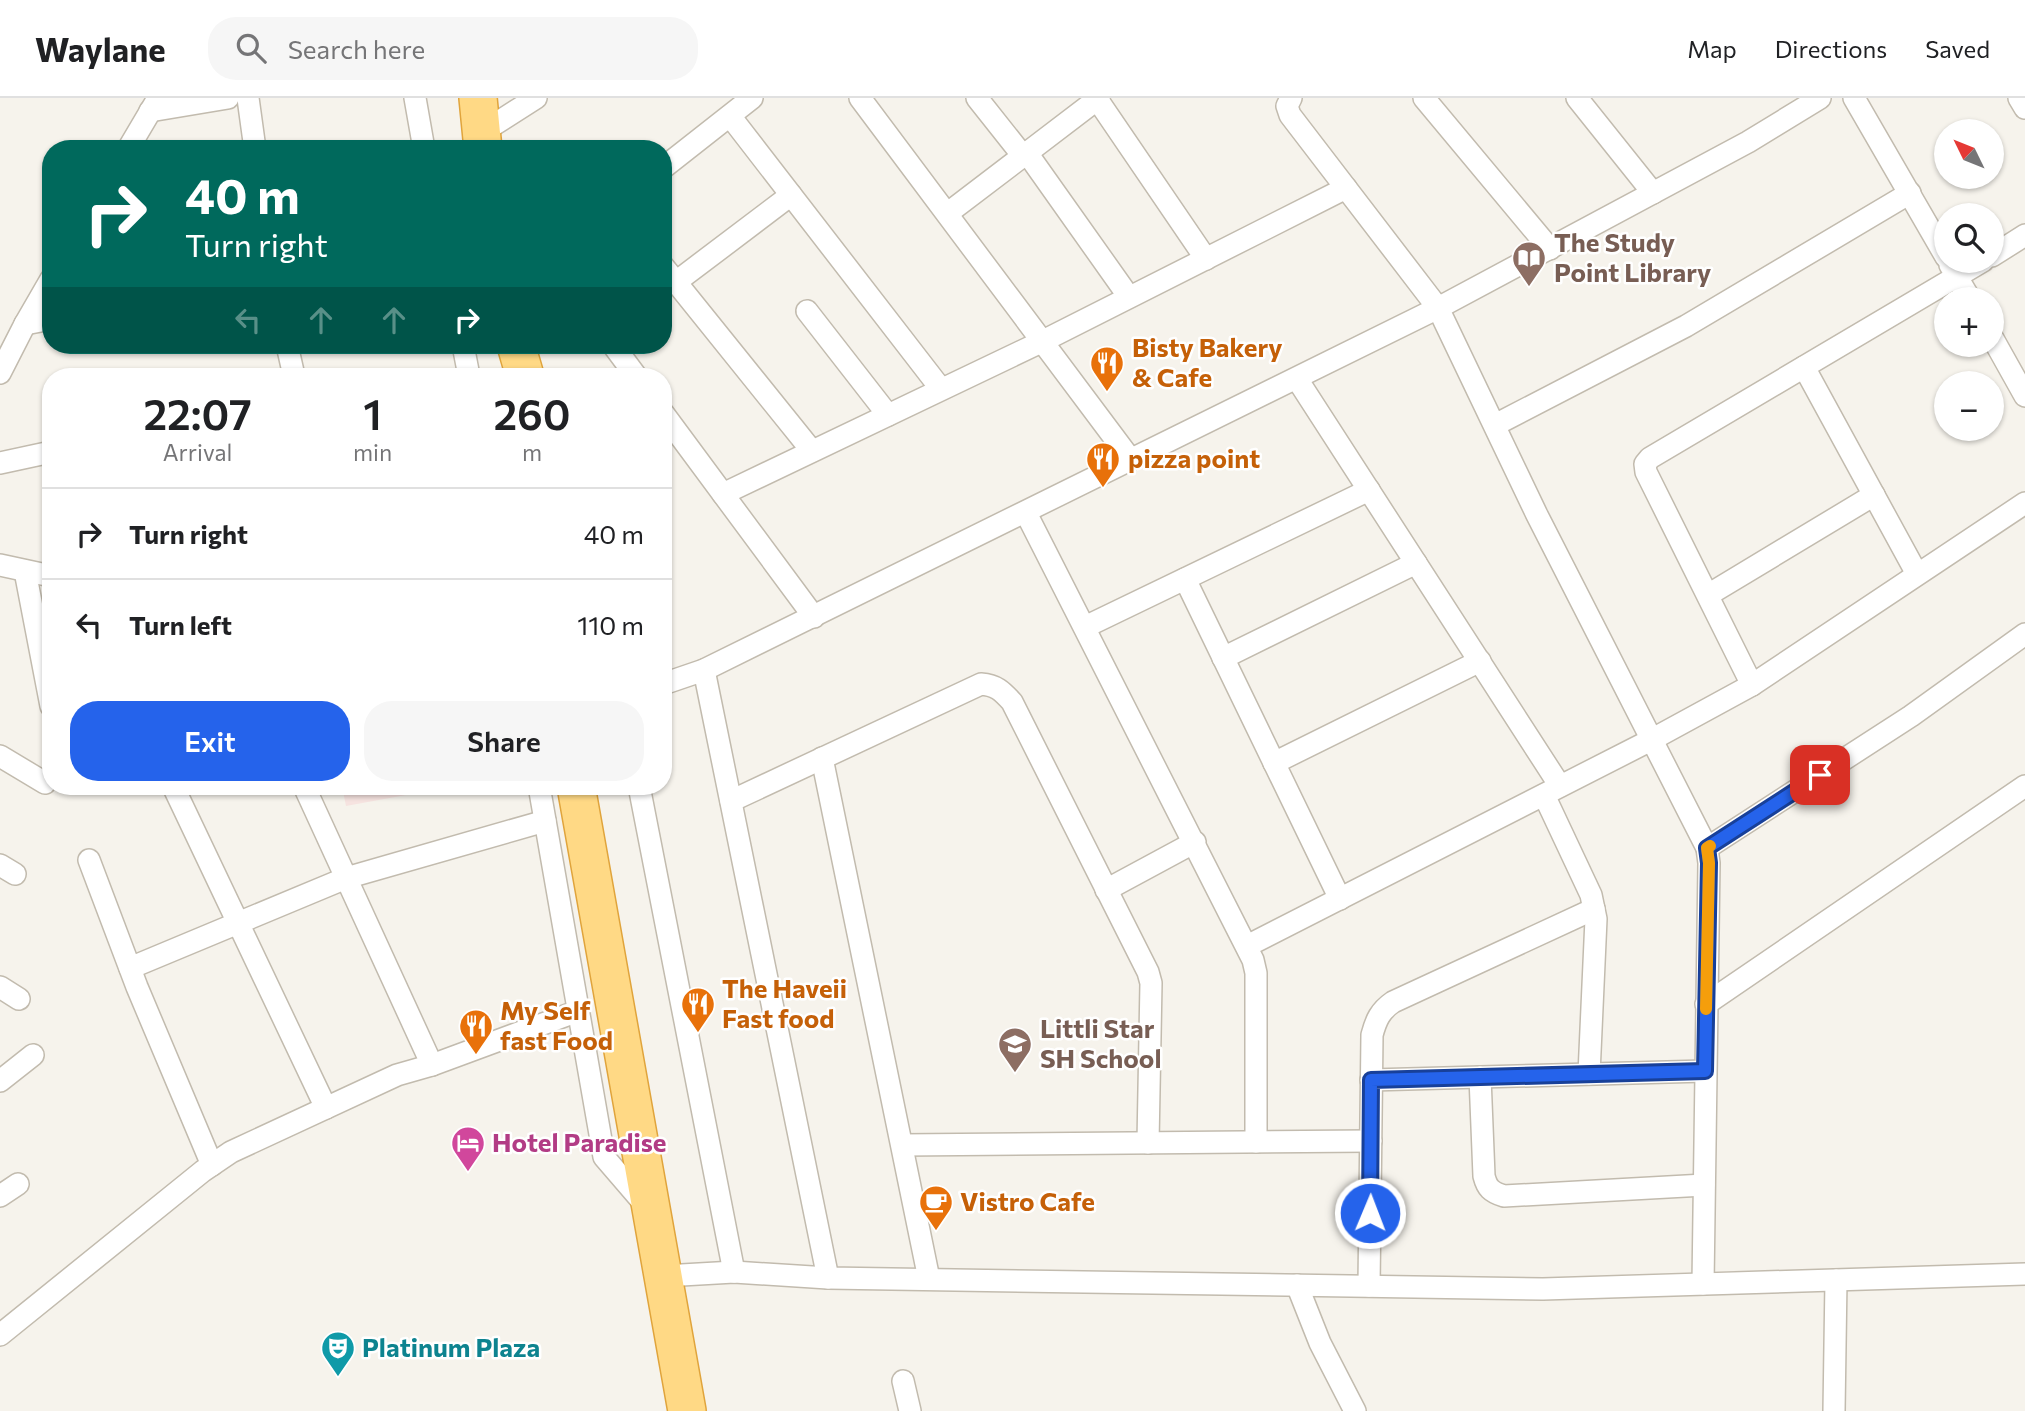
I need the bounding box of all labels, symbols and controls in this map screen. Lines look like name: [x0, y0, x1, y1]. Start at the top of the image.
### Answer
search box: [208, 17, 698, 80]
text: Waylane: [35, 28, 166, 69]
icon: search: [232, 29, 270, 67]
text: Search here: [288, 33, 425, 64]
text: Map: [1687, 34, 1737, 63]
text: Directions: [1775, 34, 1887, 63]
text: Saved: [1925, 34, 1990, 63]
north arrow: [1934, 119, 2004, 189]
map controls: [1934, 119, 2004, 441]
text: 40 m: [185, 164, 300, 224]
icon: right: [70, 168, 161, 259]
button: search: [1934, 203, 2004, 273]
text: Turn right: [185, 224, 328, 264]
place label: The Study Point Library: [1554, 226, 1711, 287]
library icon: The Study Point Library: [1510, 239, 1548, 288]
button: +: [1934, 287, 2004, 357]
icon: left: [229, 301, 267, 339]
icon: ahead: [302, 301, 340, 339]
icon: ahead: [375, 301, 413, 339]
icon: right: [448, 301, 486, 339]
place label: Bisty Bakery & Cafe: [1132, 331, 1282, 392]
restaurant icon: Bisty Bakery & Cafe: [1088, 344, 1126, 393]
button: −: [1934, 371, 2004, 441]
text: 22:07: [143, 387, 252, 439]
text: 1: [363, 387, 382, 439]
text: 260: [494, 387, 571, 439]
text: Arrival: [163, 438, 232, 466]
text: min: [353, 438, 392, 466]
text: m: [522, 438, 542, 466]
restaurant icon: pizza point: [1084, 440, 1122, 489]
place label: pizza point: [1128, 442, 1260, 473]
icon: right: [70, 515, 108, 553]
text: Turn right: [129, 518, 248, 549]
text: 40 m: [584, 518, 644, 549]
icon: left: [70, 606, 108, 644]
text: Turn left: [129, 609, 232, 640]
text: 110 m: [577, 609, 644, 640]
button: Exit: [70, 701, 350, 781]
button: Share: [364, 701, 644, 781]
pin: [1790, 745, 1850, 805]
icon: arrive: [1801, 756, 1839, 794]
place label: The Haveii Fast food: [722, 972, 847, 1033]
restaurant icon: The Haveii Fast food: [679, 985, 717, 1034]
place label: My Self fast Food: [500, 994, 613, 1055]
restaurant icon: My Self fast Food: [457, 1007, 495, 1056]
place label: Littli Star SH School: [1040, 1012, 1162, 1073]
school or university icon: Littli Star SH School: [996, 1025, 1034, 1074]
hotel icon: Hotel Paradise: [449, 1124, 487, 1173]
place label: Hotel Paradise: [492, 1126, 667, 1157]
position arrow: [1333, 1176, 1407, 1250]
cafe icon: Vistro Cafe: [917, 1183, 955, 1232]
place label: Vistro Cafe: [960, 1185, 1095, 1216]
theatre icon: Platinum Plaza: [319, 1329, 357, 1378]
place label: Platinum Plaza: [362, 1331, 540, 1362]

